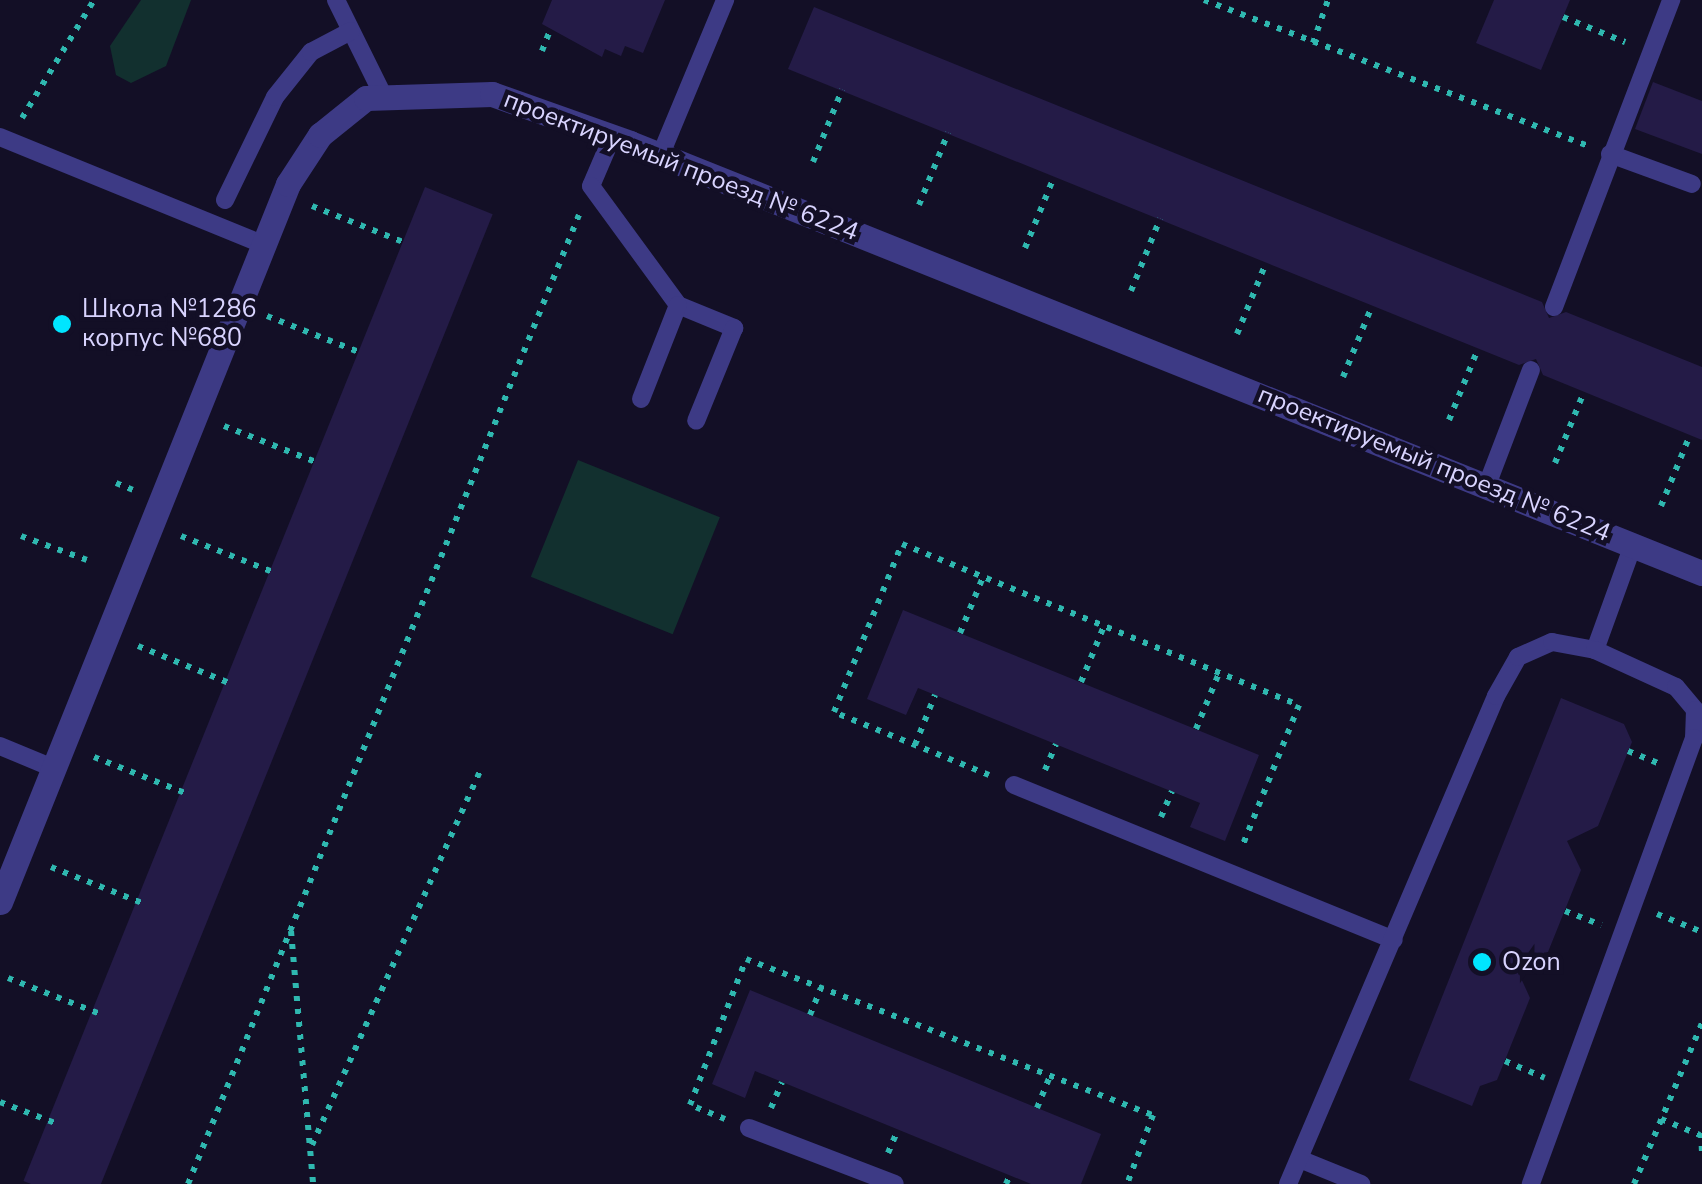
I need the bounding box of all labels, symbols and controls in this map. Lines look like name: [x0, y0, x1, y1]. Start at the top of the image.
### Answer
street label: проектируемый проезд № 6224: [500, 84, 862, 248]
place label: Школа №1286 корпус №680: [82, 295, 257, 354]
marker: Школа №1286 корпус №680: [51, 313, 73, 335]
street label: проектируемый проезд № 6224: [1253, 379, 1615, 549]
place label: Ozon: [1502, 947, 1561, 977]
marker: Ozon: [1471, 951, 1493, 973]

